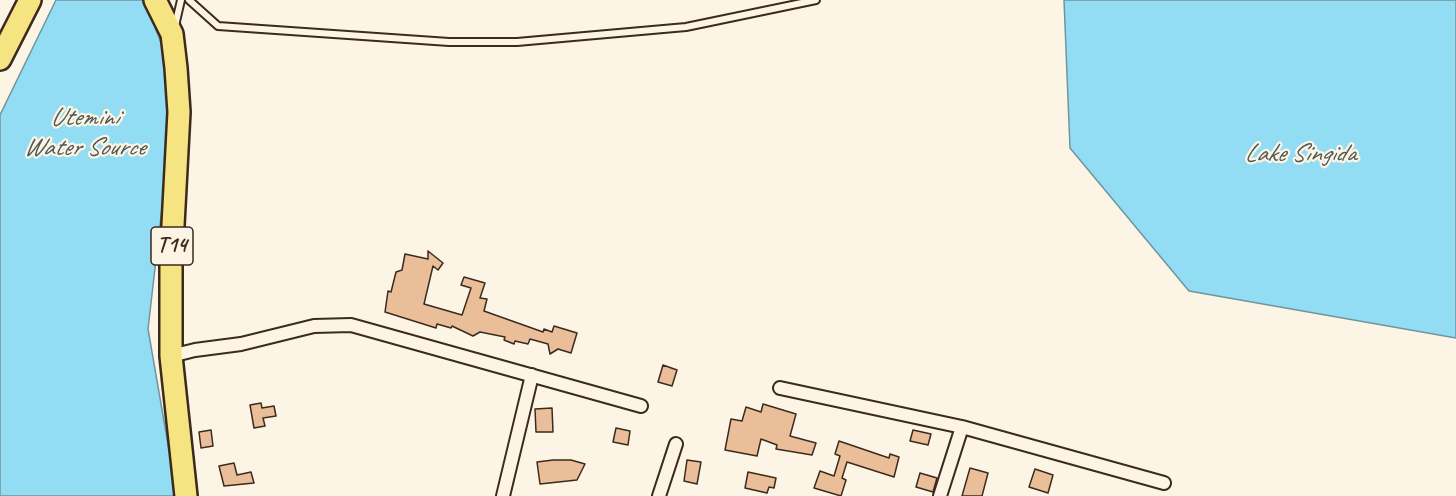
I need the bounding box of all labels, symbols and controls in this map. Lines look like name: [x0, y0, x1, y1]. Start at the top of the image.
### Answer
water label: Utemini Water Source: [24, 102, 144, 164]
water label: Lake Singida: [1244, 138, 1356, 170]
road number: T14: [151, 227, 193, 265]

